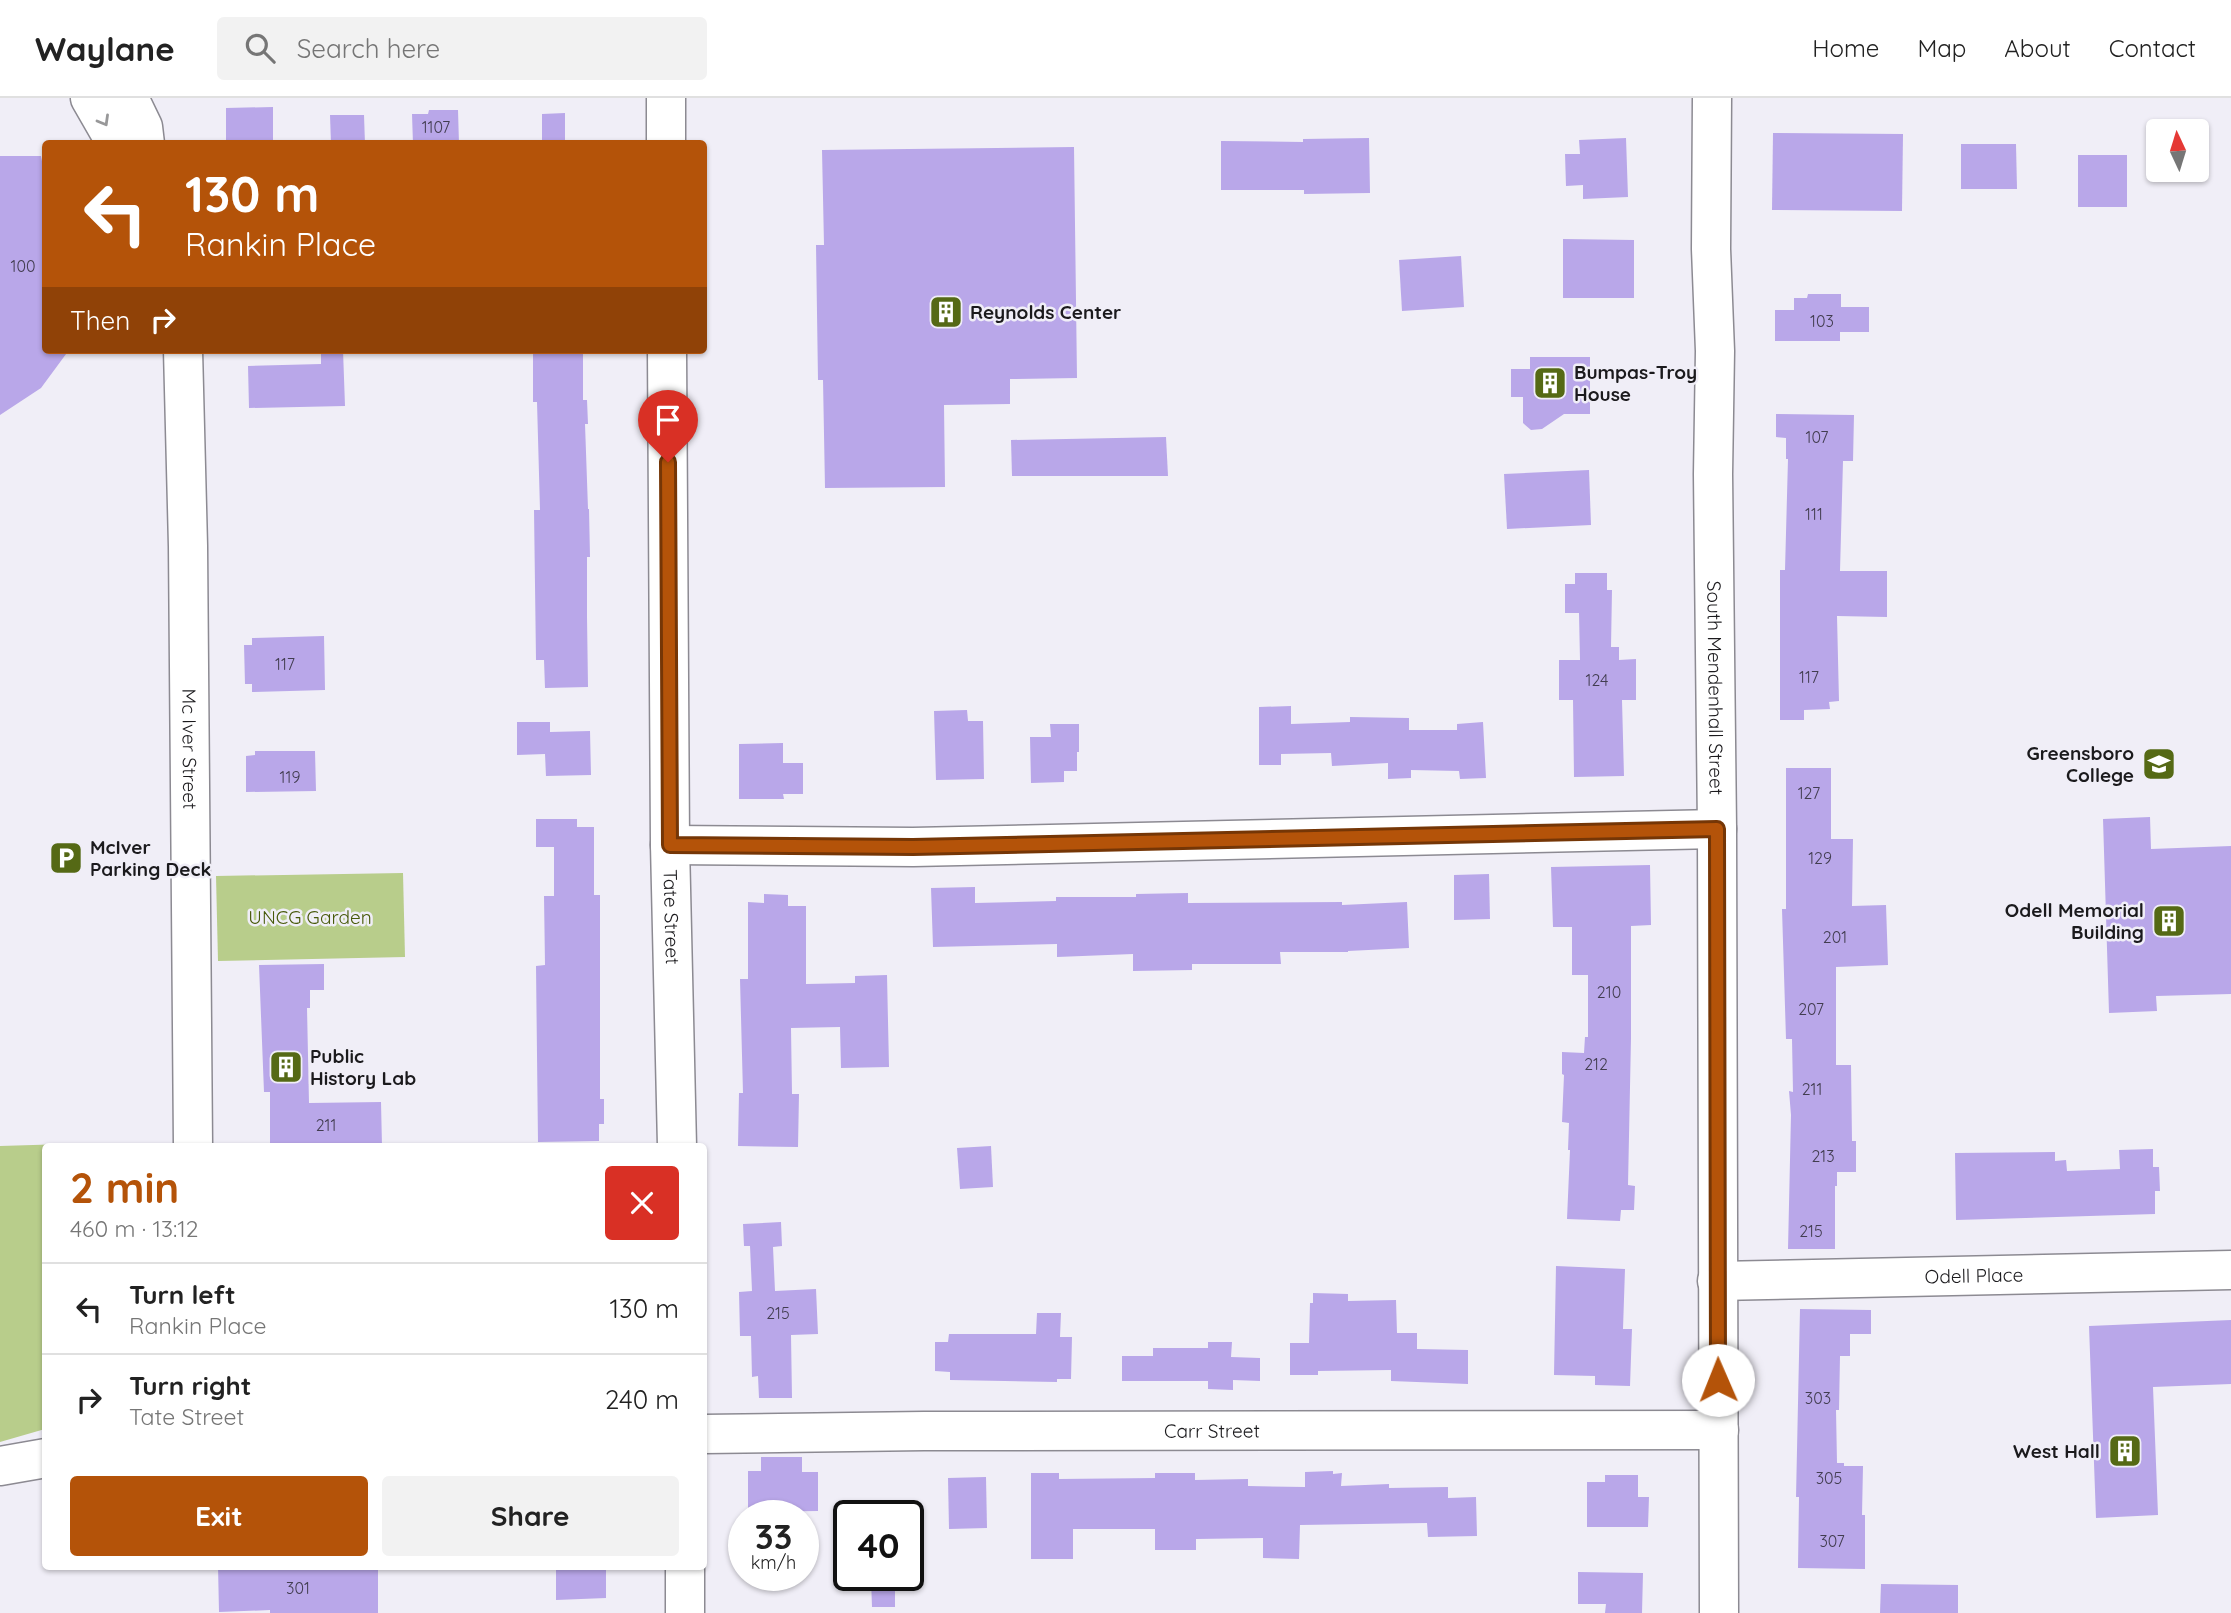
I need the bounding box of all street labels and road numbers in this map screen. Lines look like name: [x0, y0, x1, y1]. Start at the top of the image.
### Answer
street label: South Mendenhall Street: [1702, 581, 1729, 795]
street label: Mc Iver Street: [177, 688, 202, 809]
street label: Tate Street: [659, 869, 685, 965]
street label: Odell Place: [1924, 1262, 2024, 1289]
street label: Carr Street: [1164, 1419, 1260, 1443]

